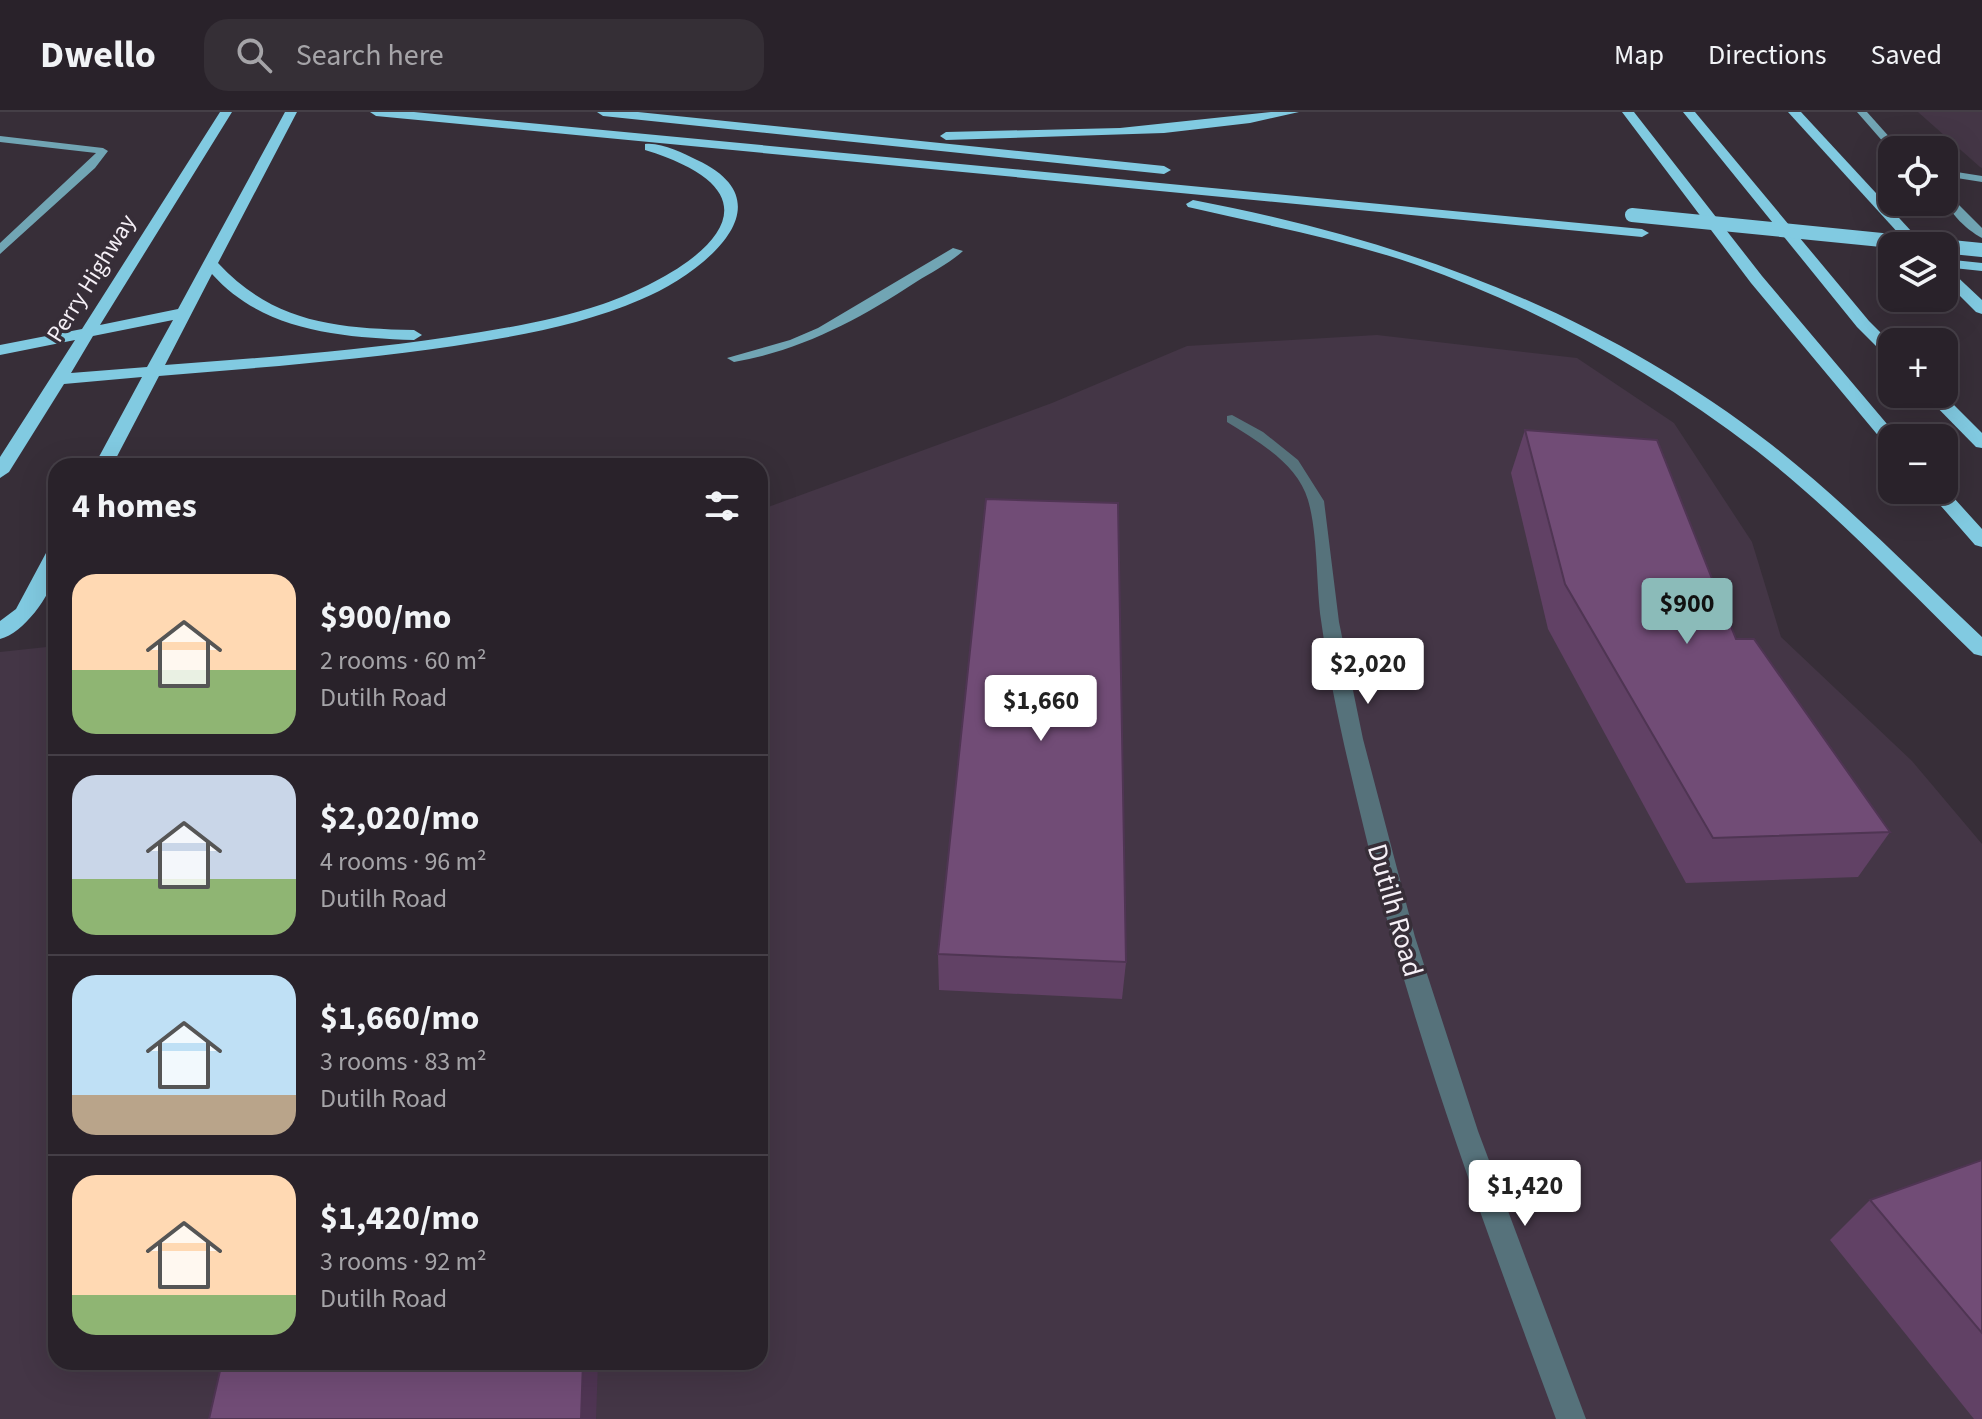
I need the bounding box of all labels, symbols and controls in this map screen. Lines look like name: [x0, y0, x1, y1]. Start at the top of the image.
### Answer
search box: [204, 19, 764, 91]
text: Dwello: [40, 28, 156, 82]
icon: search: [232, 33, 276, 77]
text: Search here: [296, 34, 444, 77]
text: Map: [1614, 35, 1664, 75]
text: Directions: [1708, 35, 1827, 75]
text: Saved: [1871, 35, 1942, 75]
map controls: [1878, 136, 1958, 504]
button: locate: [1878, 136, 1958, 216]
street label: Perry Highway: [38, 207, 145, 349]
button: layers: [1878, 232, 1958, 312]
button: +: [1878, 328, 1958, 408]
button: −: [1878, 424, 1958, 504]
text: 4 homes: [72, 482, 197, 531]
icon: filters: [700, 484, 744, 528]
pin: $900: [1640, 578, 1734, 646]
text: $900: [1660, 585, 1714, 622]
text: $900/mo: [320, 593, 451, 642]
icon: home: [136, 606, 232, 702]
pin: $2,020: [1303, 638, 1433, 706]
text: 2 rooms · 60 m²: [320, 642, 487, 679]
text: $2,020: [1330, 645, 1406, 682]
pin: $1,660: [976, 675, 1106, 743]
text: Dutilh Road: [320, 679, 447, 716]
text: $1,660: [1003, 682, 1079, 719]
text: $2,020/mo: [320, 794, 480, 843]
icon: home: [136, 807, 232, 903]
street label: Dutilh Road: [1357, 839, 1433, 982]
text: 4 rooms · 96 m²: [320, 843, 487, 880]
text: Dutilh Road: [320, 880, 447, 917]
text: $1,660/mo: [320, 994, 480, 1043]
icon: home: [136, 1007, 232, 1103]
text: 3 rooms · 83 m²: [320, 1043, 487, 1080]
text: Dutilh Road: [320, 1080, 447, 1117]
pin: $1,420: [1460, 1160, 1590, 1228]
text: $1,420: [1487, 1167, 1563, 1204]
text: $1,420/mo: [320, 1194, 480, 1243]
icon: home: [136, 1207, 232, 1303]
text: 3 rooms · 92 m²: [320, 1243, 487, 1280]
text: Dutilh Road: [320, 1280, 447, 1317]

